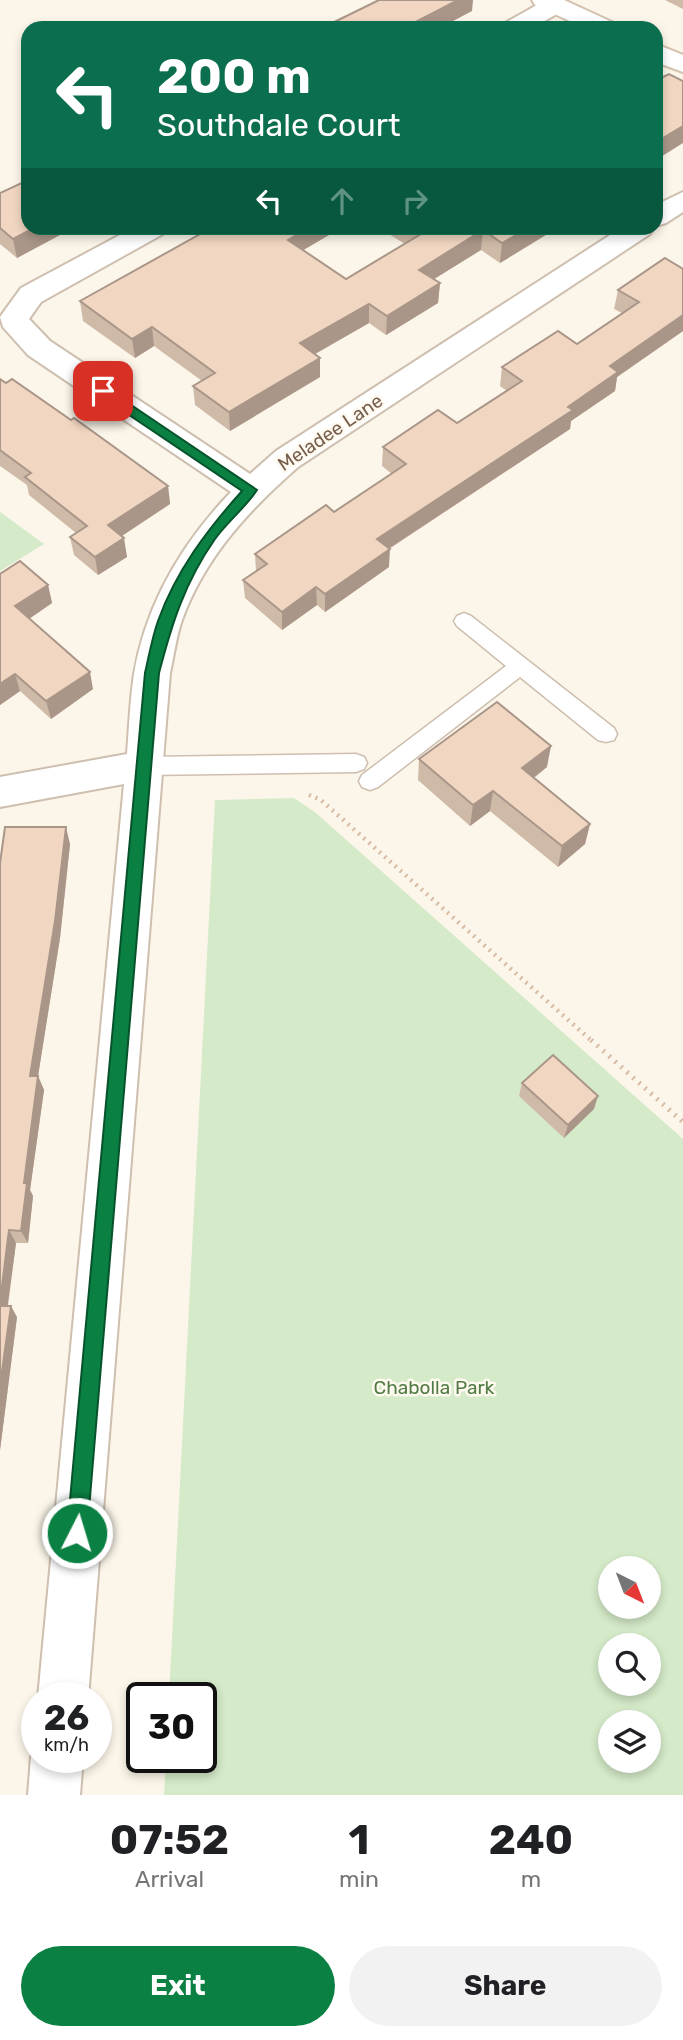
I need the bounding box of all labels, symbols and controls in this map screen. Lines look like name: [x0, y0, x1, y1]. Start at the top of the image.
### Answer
text: 200 m: [157, 47, 311, 105]
icon: left: [42, 49, 133, 140]
text: Southdale Court: [157, 106, 400, 144]
icon: left: [250, 182, 288, 220]
icon: ahead: [323, 182, 361, 220]
icon: right: [396, 182, 434, 220]
pin: [73, 361, 133, 421]
icon: arrive: [84, 372, 122, 410]
street label: Meladee Lane: [274, 389, 387, 476]
park label: Chabolla Park: [374, 1376, 495, 1399]
position arrow: [40, 1496, 114, 1570]
north arrow: [598, 1556, 662, 1619]
map controls: [598, 1556, 661, 1773]
button: search: [598, 1633, 661, 1696]
speed limit sign: 30: [126, 1682, 217, 1773]
text: 26: [44, 1697, 89, 1739]
button: layers: [598, 1710, 661, 1773]
text: km/h: [44, 1734, 89, 1756]
text: 07:52: [110, 1815, 229, 1865]
text: 1: [349, 1815, 369, 1865]
text: 240: [489, 1815, 573, 1865]
text: Arrival: [135, 1865, 204, 1893]
text: min: [339, 1865, 379, 1893]
text: m: [521, 1865, 541, 1893]
button: Exit: [21, 1946, 335, 2026]
button: Share: [349, 1946, 662, 2026]

